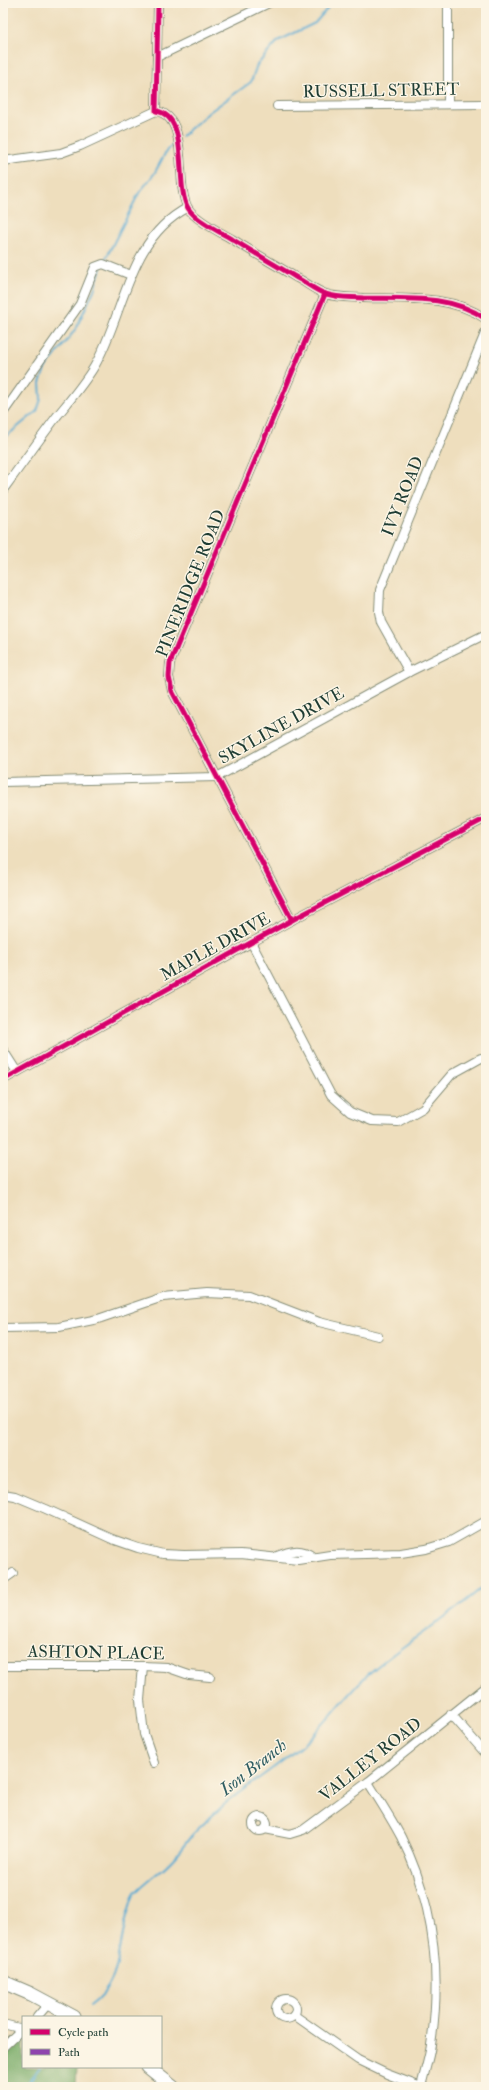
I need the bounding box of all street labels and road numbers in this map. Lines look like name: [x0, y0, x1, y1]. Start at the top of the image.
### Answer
street label: RUSSELL STREET: [302, 79, 460, 102]
street label: IVY ROAD: [377, 453, 428, 539]
street label: PINERIDGE ROAD: [151, 506, 230, 660]
street label: SKYLINE DRIVE: [215, 682, 348, 769]
street label: MAPLE DRIVE: [157, 908, 274, 985]
street label: ASHTON PLACE: [26, 1641, 165, 1664]
street label: VALLEY ROAD: [315, 1713, 426, 1806]

